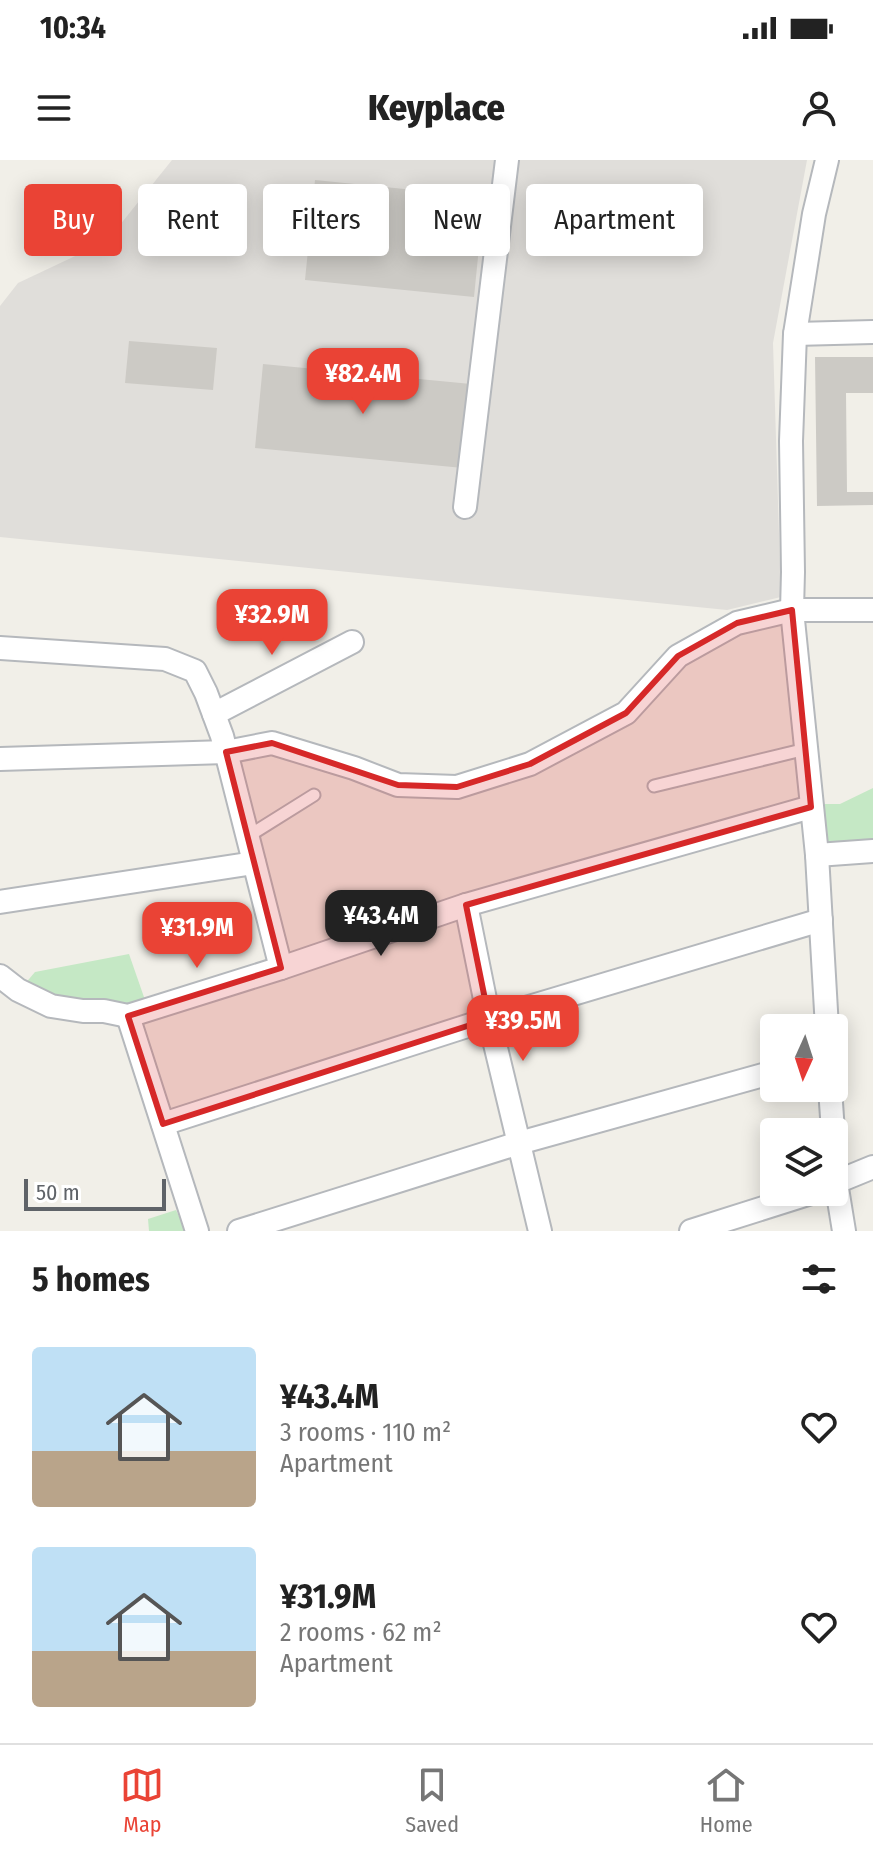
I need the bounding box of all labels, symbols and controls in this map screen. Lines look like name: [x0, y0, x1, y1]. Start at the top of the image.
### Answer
text: 10:34: [40, 10, 106, 46]
icon: menu: [32, 86, 76, 130]
text: Keyplace: [368, 86, 505, 130]
icon: person: [797, 86, 841, 130]
chip: Buy: [24, 184, 122, 256]
chip: Rent: [138, 184, 247, 256]
chip: Filters: [263, 184, 389, 256]
chip: New: [405, 184, 510, 256]
chip: Apartment: [526, 184, 703, 256]
pin: ¥82.4M: [298, 348, 428, 416]
text: ¥82.4M: [325, 358, 401, 389]
pin: ¥32.9M: [207, 589, 337, 657]
text: ¥32.9M: [235, 599, 309, 630]
pin: ¥43.4M: [316, 890, 446, 958]
text: ¥43.4M: [343, 900, 419, 931]
pin: ¥31.9M: [132, 902, 262, 970]
text: ¥31.9M: [160, 912, 234, 943]
pin: ¥39.5M: [458, 995, 588, 1063]
text: ¥39.5M: [485, 1005, 561, 1036]
north arrow: [760, 1014, 848, 1102]
map controls: [760, 1014, 848, 1206]
button: layers: [760, 1118, 848, 1206]
scale bar: [24, 1175, 166, 1211]
text: 50 m: [36, 1179, 80, 1206]
icon: filters: [797, 1257, 841, 1301]
text: 5 homes: [32, 1259, 150, 1300]
text: ¥43.4M: [280, 1376, 379, 1417]
icon: home: [96, 1379, 192, 1475]
icon: heart: [797, 1405, 841, 1449]
text: 3 rooms · 110 m²: [280, 1417, 451, 1448]
text: Apartment: [280, 1448, 393, 1479]
text: ¥31.9M: [280, 1576, 376, 1617]
icon: home: [96, 1579, 192, 1675]
icon: heart: [797, 1605, 841, 1649]
text: 2 rooms · 62 m²: [280, 1617, 442, 1648]
text: Apartment: [280, 1648, 393, 1679]
tab: Map: [120, 1763, 164, 1838]
tab: Saved: [405, 1763, 459, 1838]
tab: Home: [700, 1763, 753, 1838]

